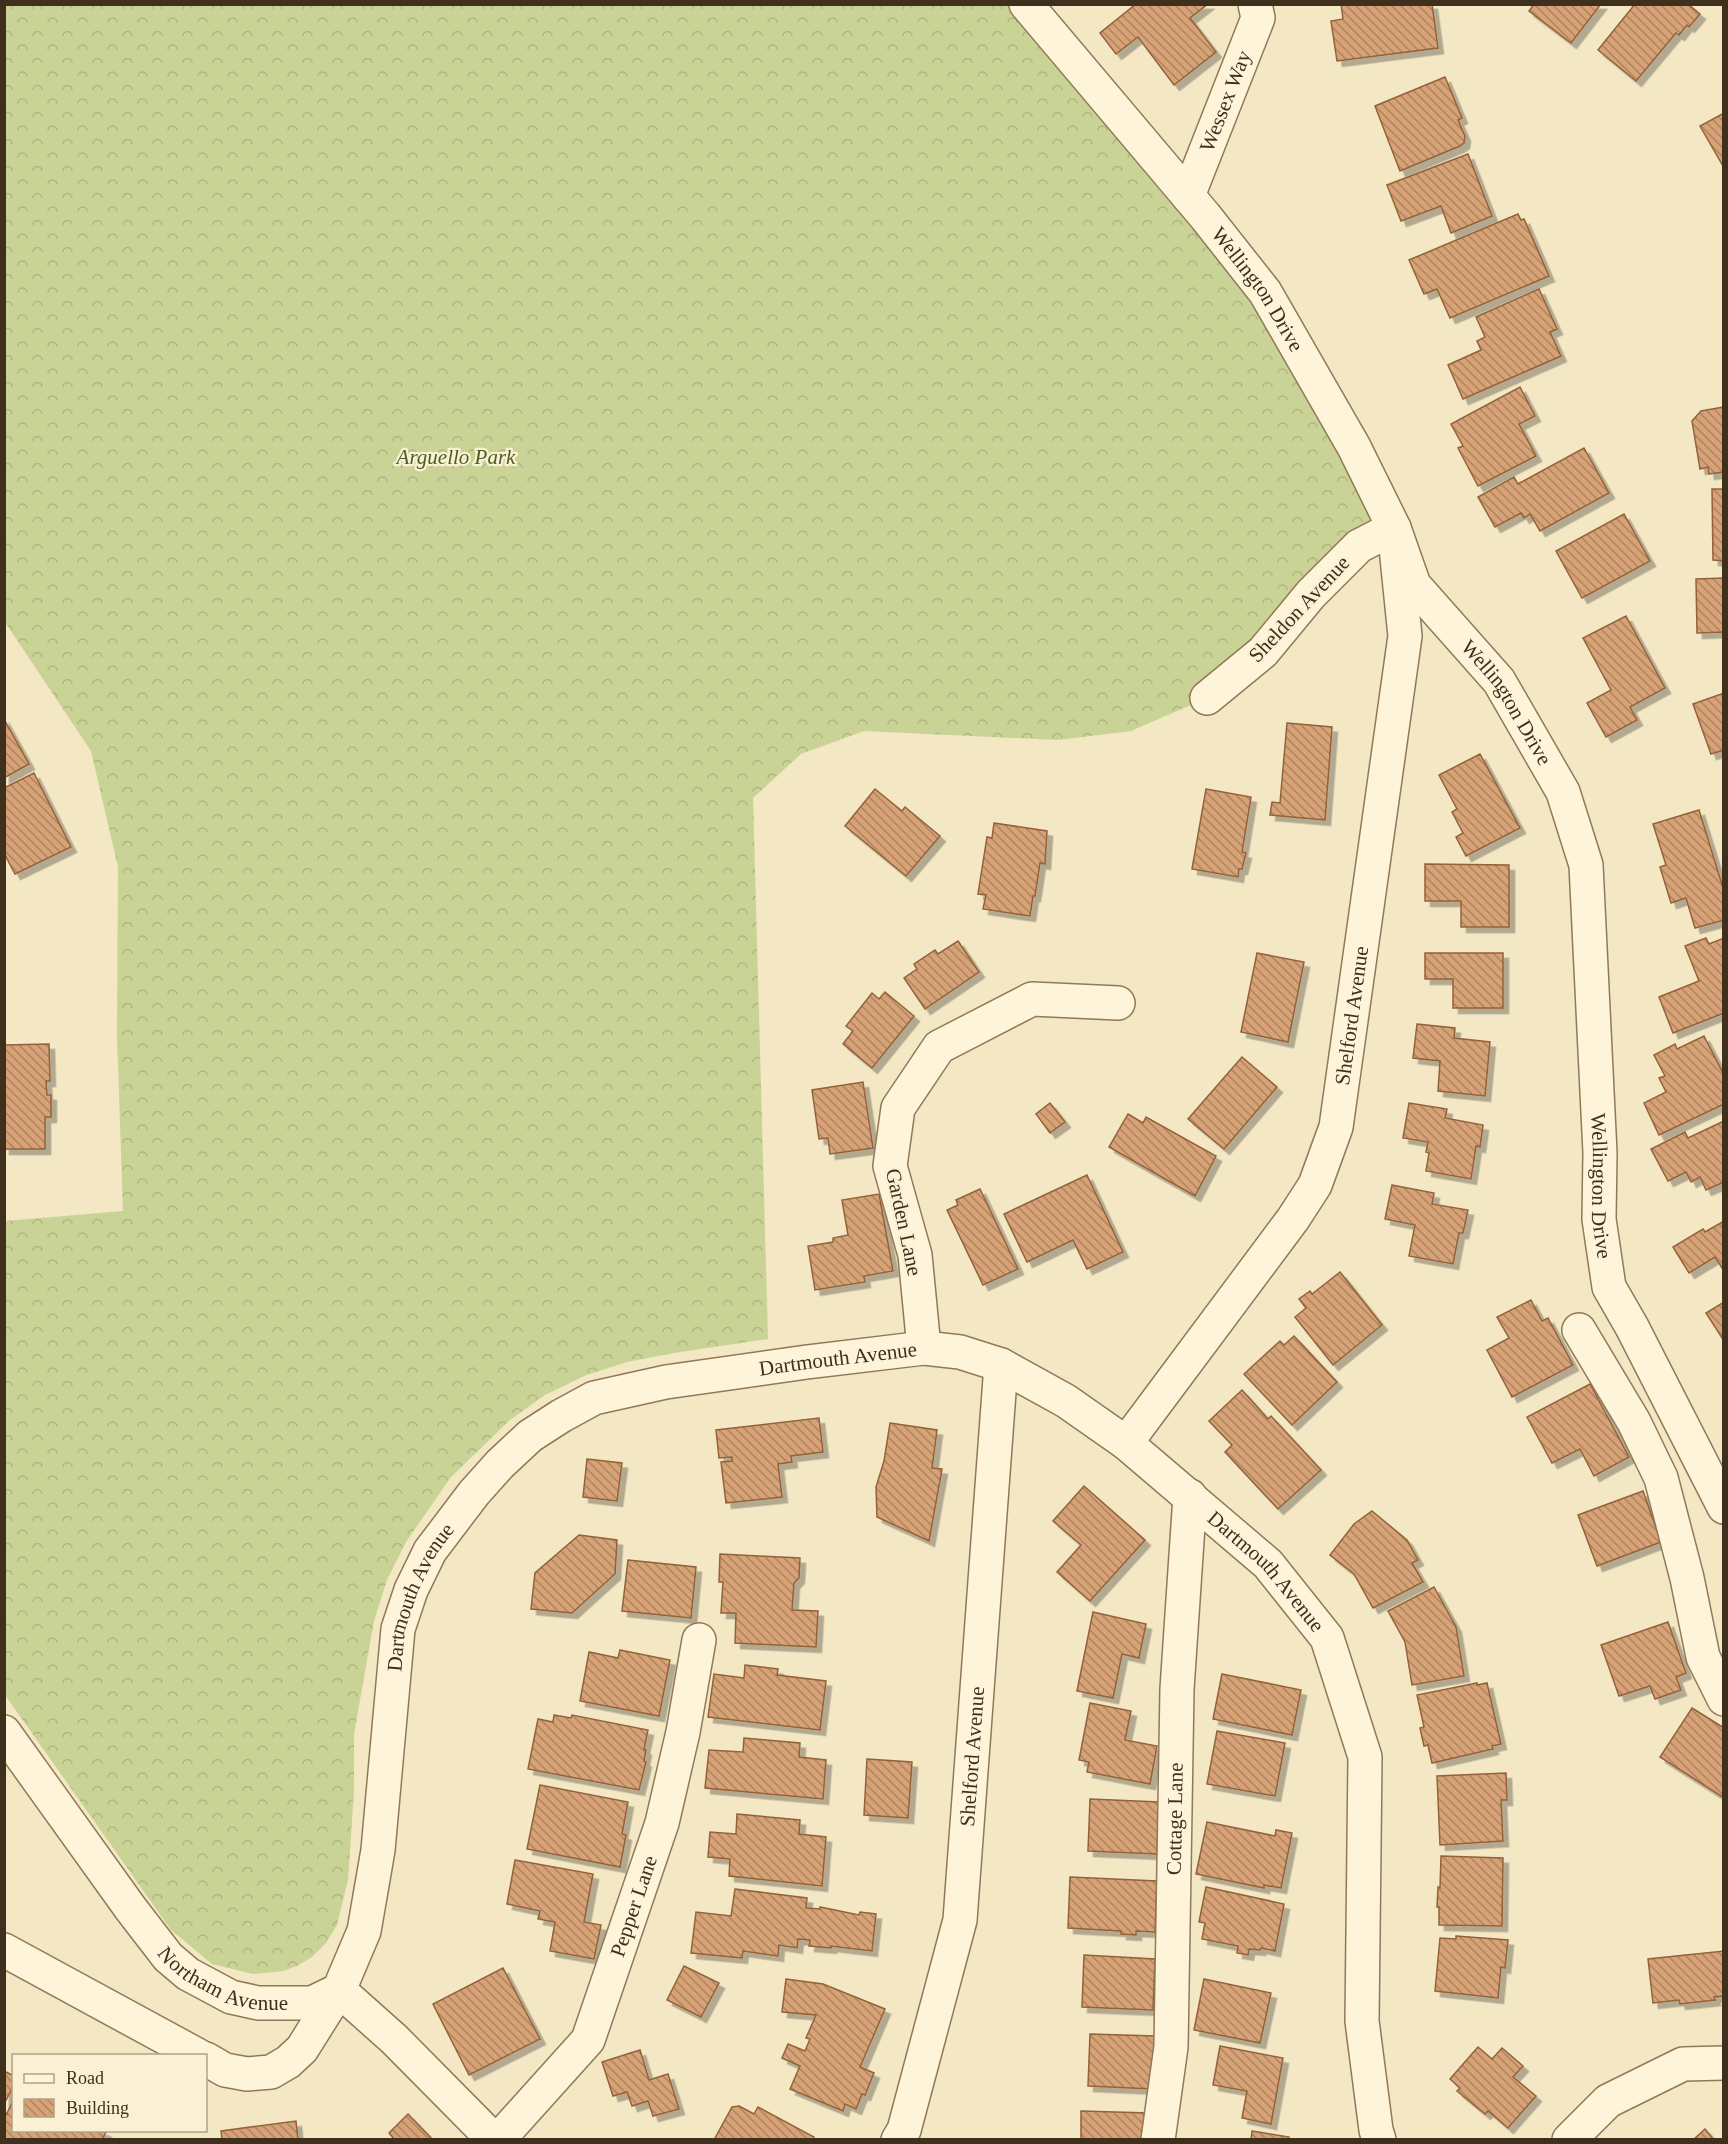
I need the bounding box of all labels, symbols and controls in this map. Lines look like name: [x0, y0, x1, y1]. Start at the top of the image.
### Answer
street label: Wessex Way: [1195, 47, 1256, 155]
street label: Wellington Drive: [1206, 222, 1309, 356]
park label: Arguello Park: [395, 445, 516, 469]
street label: Sheldon Avenue: [1244, 551, 1354, 667]
street label: Wellington Drive: [1456, 635, 1557, 769]
street label: Shelford Avenue: [1330, 945, 1373, 1087]
street label: Wellington Drive: [1586, 1112, 1617, 1260]
street label: Garden Lane: [881, 1166, 927, 1278]
street label: Dartmouth Avenue: [757, 1337, 918, 1381]
street label: Dartmouth Avenue: [1203, 1506, 1329, 1637]
street label: Dartmouth Avenue: [382, 1518, 459, 1672]
street label: Shelford Avenue: [955, 1686, 989, 1827]
street label: Cottage Lane: [1162, 1762, 1188, 1875]
street label: Pepper Lane: [605, 1852, 662, 1960]
street label: Northam Avenue: [153, 1942, 288, 2015]
legend: [12, 2054, 207, 2132]
text: Road: [66, 2068, 104, 2088]
text: Building: [66, 2098, 129, 2118]

